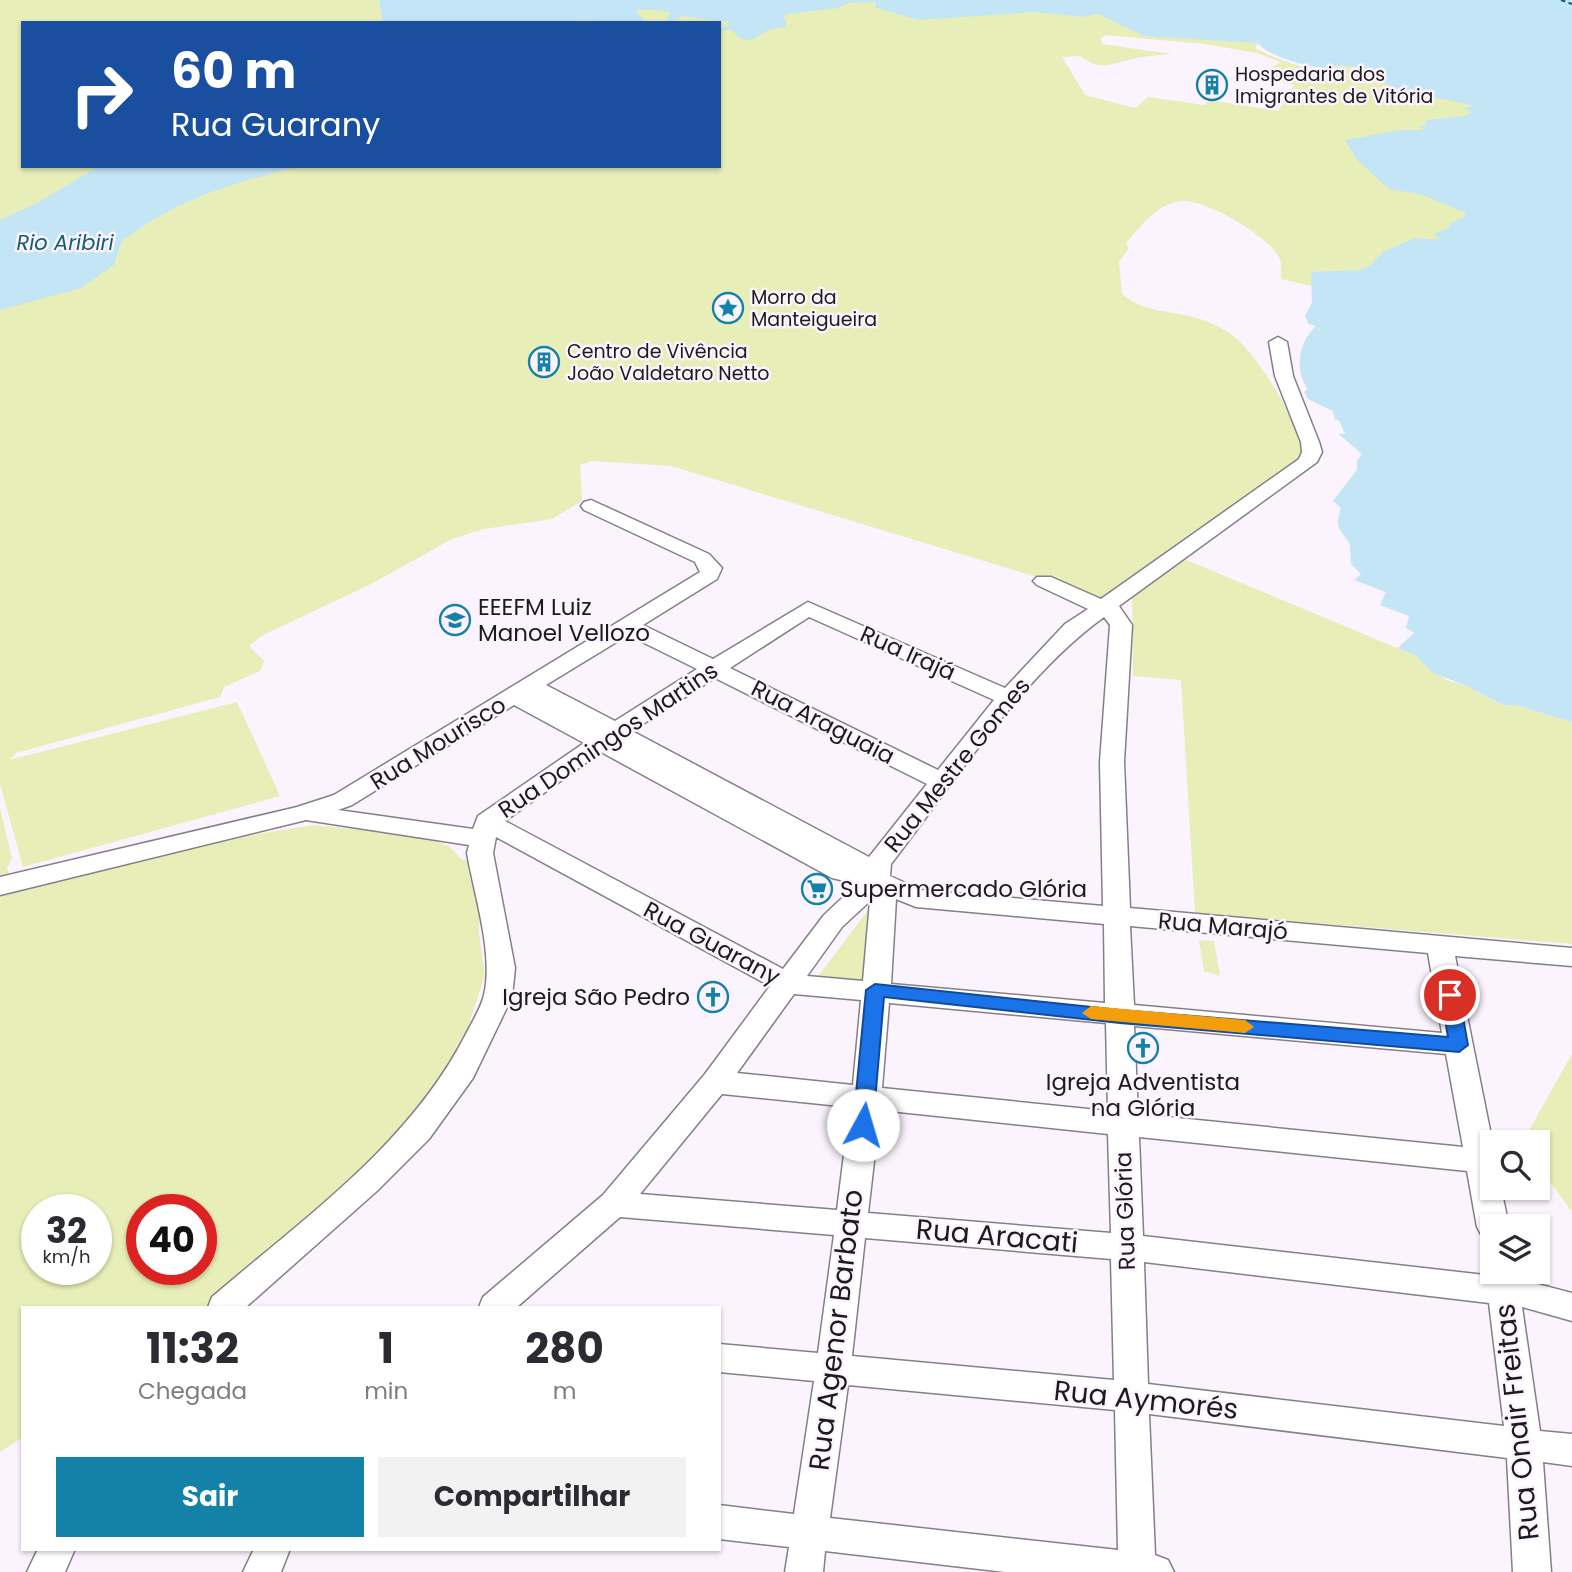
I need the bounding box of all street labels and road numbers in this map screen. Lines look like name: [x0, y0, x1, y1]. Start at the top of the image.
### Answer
street label: Rua Irajá: [855, 618, 961, 688]
street label: Rua Domingos Martins: [492, 654, 724, 826]
street label: Rua Mestre Gomes: [876, 671, 1038, 859]
street label: Rua Araguaia: [746, 672, 900, 772]
street label: Rua Mourisco: [364, 688, 512, 798]
street label: Rua Guarany: [638, 894, 786, 992]
street label: Rua Marajó: [1157, 904, 1289, 948]
street label: Rua Glória: [1107, 1151, 1143, 1271]
street label: Rua Agenor Barbato: [799, 1187, 873, 1473]
street label: Rua Aracati: [914, 1209, 1080, 1263]
street label: Rua Onair Freitas: [1485, 1302, 1549, 1542]
street label: Rua Aymorés: [1052, 1371, 1240, 1429]

